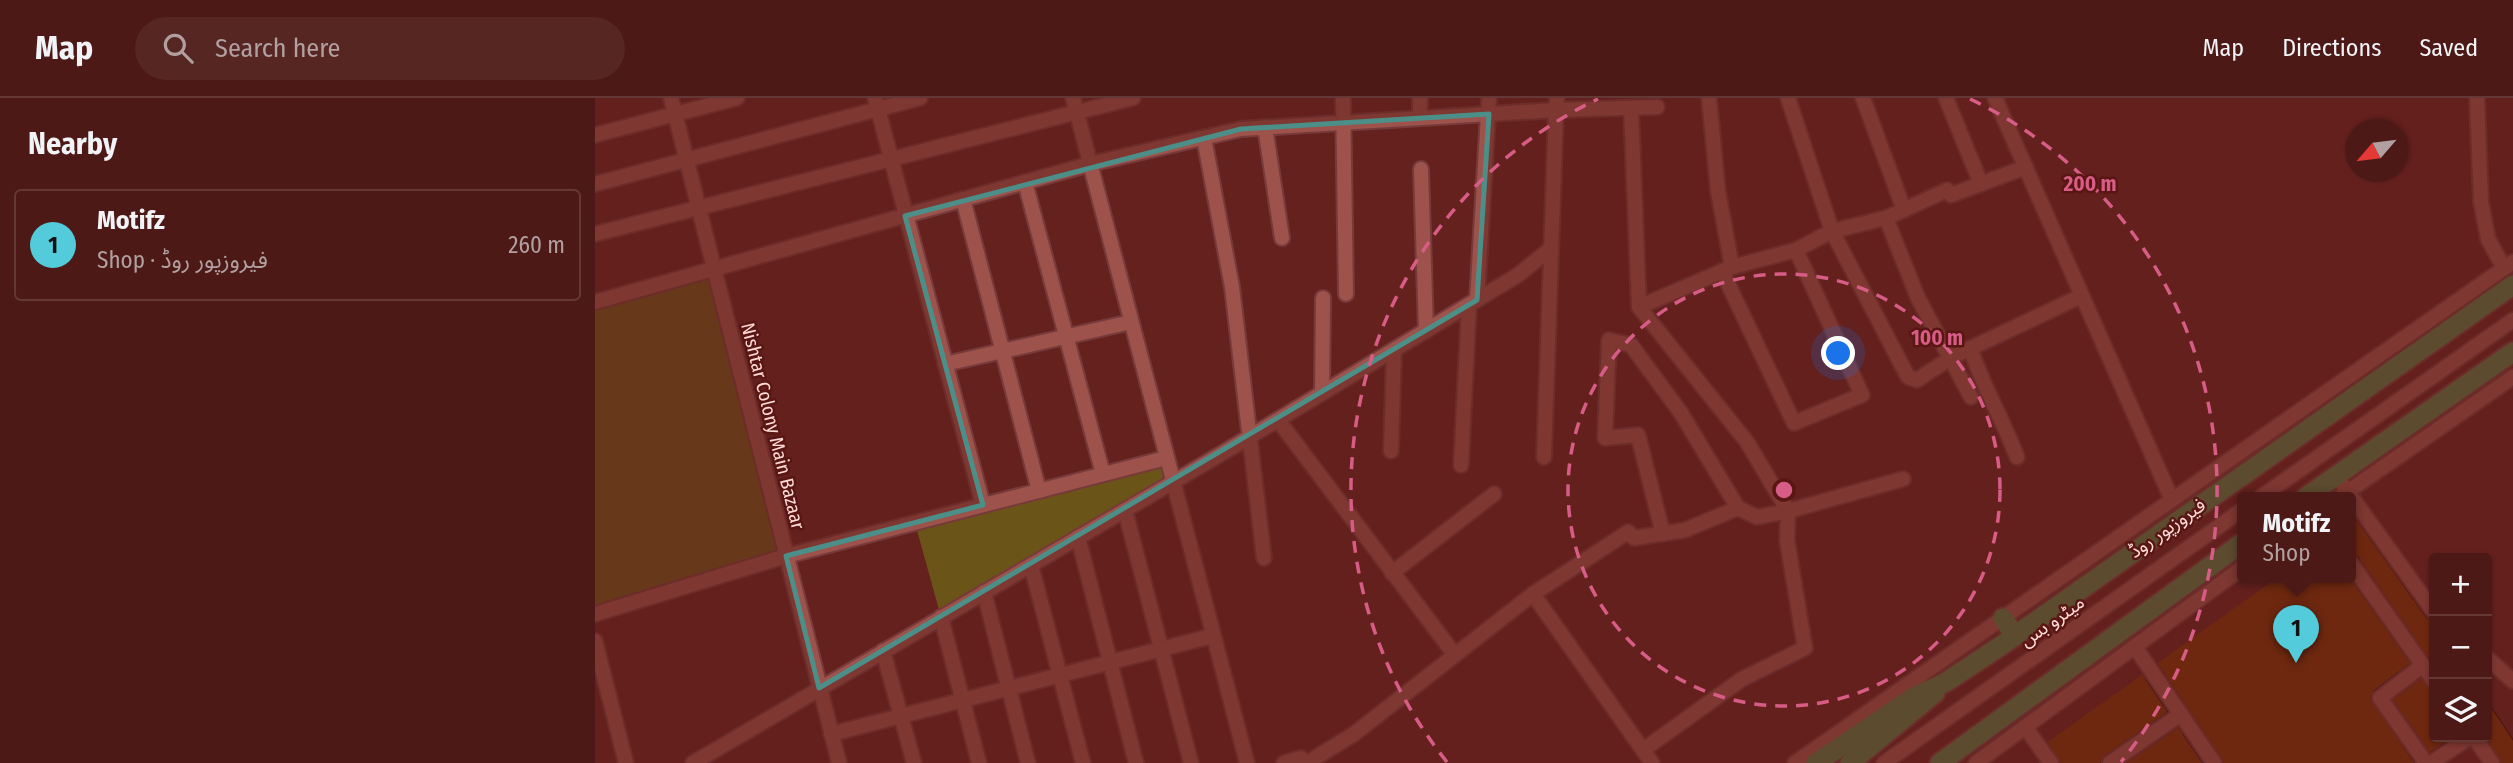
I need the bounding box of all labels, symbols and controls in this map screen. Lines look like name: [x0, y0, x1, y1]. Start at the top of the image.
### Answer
search box: [135, 17, 625, 80]
text: Map: [35, 28, 93, 68]
icon: search: [159, 29, 197, 67]
text: Search here: [215, 33, 340, 64]
text: Map: [2203, 34, 2244, 62]
text: Directions: [2282, 34, 2381, 62]
text: Saved: [2419, 34, 2478, 62]
north arrow: [2345, 119, 2408, 182]
text: Nearby: [28, 126, 117, 162]
text: 200 m: [2062, 171, 2117, 197]
text: Motifz: [97, 205, 165, 236]
text: 1: [48, 231, 58, 259]
text: 260 m: [508, 231, 565, 259]
text: Shop · فیروزپور روڈ: [97, 246, 268, 274]
street label: Nishtar Colony Main Bazaar: [736, 320, 810, 532]
text: 100 m: [1911, 325, 1963, 351]
your location: [1821, 336, 1855, 370]
centre of rings: [1772, 478, 1796, 502]
popup: [2237, 492, 2356, 583]
street label: فیروزپور روڈ: [2124, 493, 2211, 564]
text: Motifz: [2263, 508, 2330, 539]
text: Shop: [2263, 539, 2310, 567]
map controls: [2429, 553, 2492, 742]
button: +: [2429, 553, 2492, 616]
street label: میٹرو بس: [2015, 590, 2089, 652]
pin: 1: [2273, 605, 2319, 663]
button: −: [2429, 616, 2492, 679]
button: layers: [2429, 679, 2492, 742]

